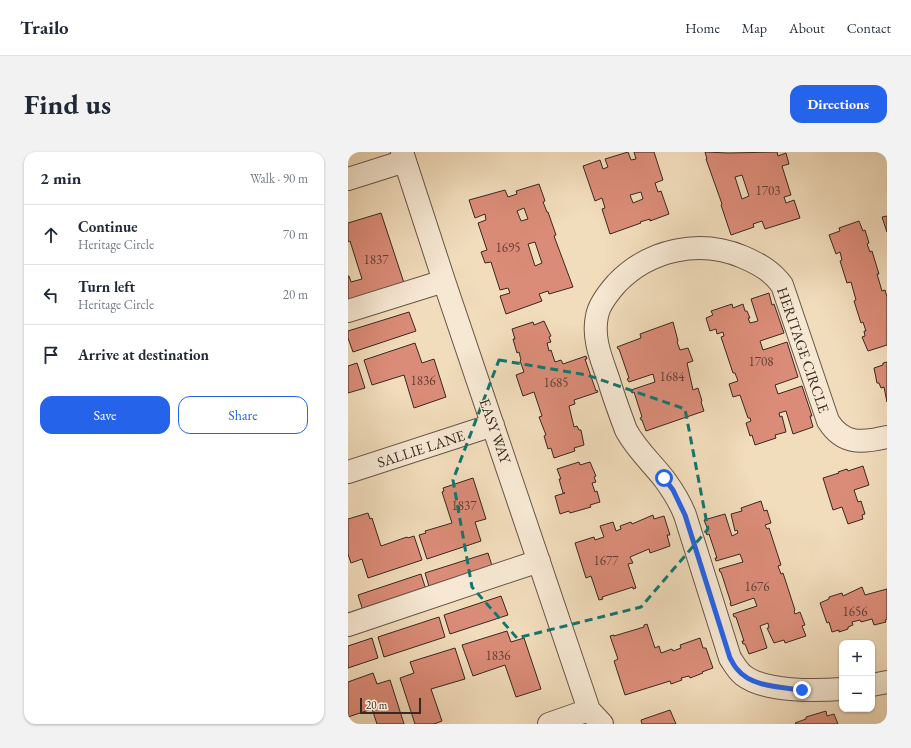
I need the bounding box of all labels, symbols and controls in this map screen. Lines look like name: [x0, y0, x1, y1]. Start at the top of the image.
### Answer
text: Trailo: [20, 15, 69, 40]
text: Home: [685, 19, 720, 37]
text: Map: [742, 19, 767, 37]
text: About: [789, 19, 825, 37]
text: Contact: [847, 19, 891, 37]
button: Directions: [790, 85, 887, 123]
text: Find us: [24, 86, 111, 122]
text: 2 min: [40, 167, 81, 189]
text: Walk · 90 m: [250, 170, 308, 187]
house number: 1703: [756, 182, 780, 199]
text: Continue: [78, 217, 138, 236]
icon: ahead: [40, 224, 62, 246]
text: 70 m: [283, 226, 308, 243]
text: Heritage Circle: [78, 236, 154, 253]
house number: 1695: [496, 239, 520, 256]
house number: 1837: [364, 251, 389, 268]
text: Turn left: [78, 277, 135, 296]
icon: left: [40, 284, 62, 306]
street label: HERITAGE CIRCLE: [773, 284, 834, 416]
text: 20 m: [283, 286, 308, 303]
text: Heritage Circle: [78, 296, 154, 313]
icon: arrive: [40, 344, 62, 366]
text: Arrive at destination: [78, 345, 209, 364]
house number: 1708: [749, 353, 773, 370]
house number: 1684: [660, 368, 685, 385]
house number: 1836: [411, 372, 435, 389]
house number: 1685: [544, 374, 568, 391]
button: Save: [40, 396, 170, 434]
button: Share: [178, 396, 308, 434]
street label: EASY WAY: [476, 396, 516, 467]
street label: SALLIE LANE: [375, 425, 468, 472]
route start: [655, 469, 673, 487]
house number: 1837: [452, 497, 477, 514]
house number: 1677: [594, 552, 619, 569]
house number: 1676: [745, 578, 769, 595]
house number: 1656: [843, 603, 867, 620]
map controls: [839, 640, 875, 712]
button: +: [839, 640, 875, 676]
house number: 1836: [486, 647, 510, 664]
button: −: [839, 676, 875, 712]
route end: [793, 681, 811, 699]
scale bar: [360, 696, 421, 715]
text: 20 m: [366, 698, 387, 712]

